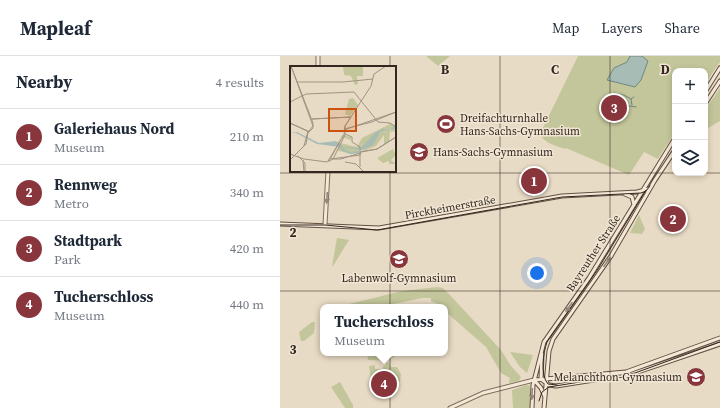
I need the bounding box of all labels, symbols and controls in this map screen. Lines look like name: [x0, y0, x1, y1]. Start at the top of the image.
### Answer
text: Mapleaf: [20, 15, 91, 41]
text: Map: [552, 18, 579, 38]
text: Layers: [601, 18, 643, 38]
text: Share: [665, 18, 700, 38]
text: B: [441, 61, 450, 78]
text: C: [551, 61, 559, 78]
text: D: [660, 61, 670, 78]
inset map: [290, 66, 396, 172]
map controls: [672, 68, 708, 176]
button: +: [672, 68, 708, 104]
text: Nearby: [16, 70, 72, 94]
text: 4 results: [216, 74, 264, 91]
pin: 3: [601, 93, 627, 123]
button: −: [672, 104, 708, 140]
place label: Dreifachturnhalle Hans-Sachs-Gymnasium: [460, 111, 580, 139]
sports icon: Dreifachturnhalle Hans-Sachs-Gymnasium: [435, 113, 457, 135]
text: Galeriehaus Nord: [54, 118, 175, 139]
text: 1: [25, 128, 33, 145]
text: 210 m: [230, 128, 264, 145]
text: Museum: [54, 139, 105, 156]
button: layers: [672, 140, 708, 176]
school or university icon: Hans-Sachs-Gymnasium: [408, 141, 430, 163]
place label: Hans-Sachs-Gymnasium: [433, 145, 553, 160]
pin: 1: [521, 166, 547, 196]
text: Rennweg: [54, 174, 117, 195]
text: 2: [25, 184, 33, 201]
text: 340 m: [230, 184, 264, 201]
one-way arrow: [323, 192, 330, 204]
street label: Pirckheimerstraße: [404, 192, 497, 223]
text: Metro: [54, 195, 89, 212]
pin: 2: [660, 204, 686, 234]
street label: Bayreuther Straße: [563, 212, 624, 295]
text: 2: [289, 224, 297, 241]
text: Stadtpark: [54, 230, 122, 251]
text: 3: [25, 240, 33, 257]
text: 420 m: [230, 240, 264, 257]
school or university icon: Labenwolf-Gymnasium: [388, 248, 410, 270]
text: Park: [54, 251, 81, 268]
one-way arrow: [603, 257, 611, 268]
your location: [527, 263, 547, 283]
place label: Labenwolf-Gymnasium: [342, 271, 457, 286]
text: Tucherschloss: [54, 286, 153, 307]
text: 4: [25, 296, 33, 313]
text: 440 m: [230, 296, 264, 313]
one-way arrow: [565, 302, 573, 312]
popup: [320, 304, 448, 356]
text: Museum: [54, 307, 105, 324]
text: Tucherschloss: [334, 311, 434, 332]
text: Museum: [334, 332, 385, 349]
text: 3: [289, 341, 297, 358]
school or university icon: Melanchthon-Gymnasium: [685, 366, 707, 388]
pin: 4: [371, 369, 397, 399]
place label: Melanchthon-Gymnasium: [553, 370, 682, 385]
one-way arrow: [528, 388, 535, 400]

